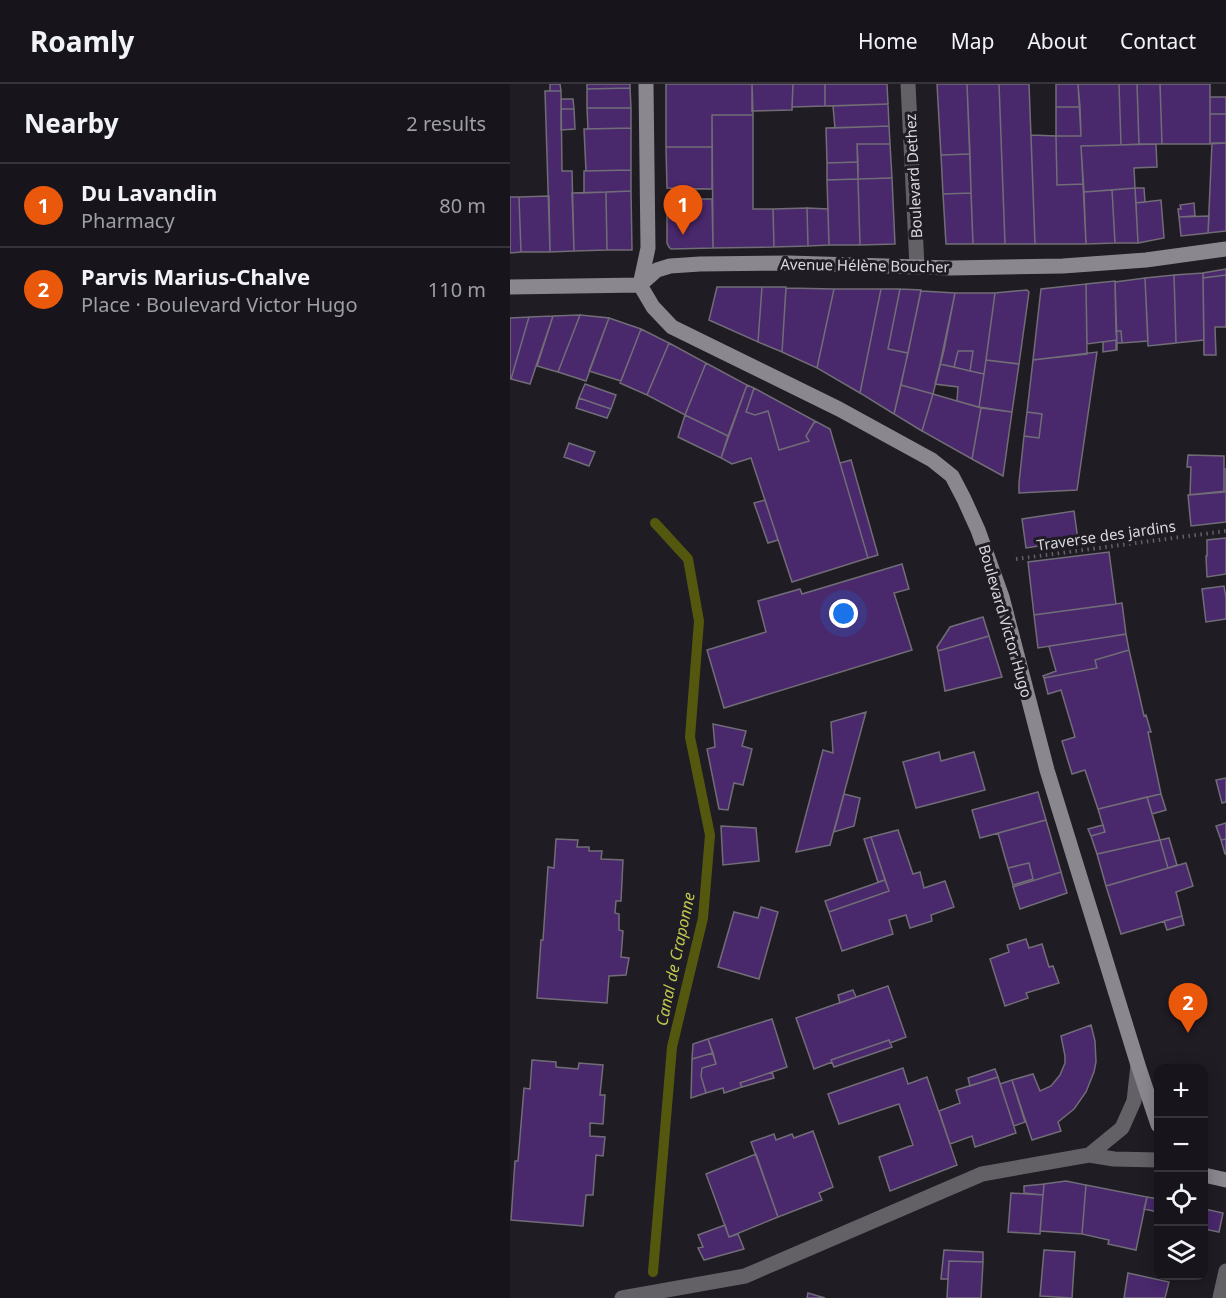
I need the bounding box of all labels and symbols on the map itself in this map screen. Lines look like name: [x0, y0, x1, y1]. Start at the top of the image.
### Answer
street label: Boulevard Dethez: [900, 113, 926, 239]
pin: 1: [664, 186, 702, 235]
street label: Avenue Hélène Boucher: [780, 254, 950, 276]
street label: Traverse des jardins: [1035, 515, 1177, 555]
street label: Boulevard Victor Hugo: [975, 542, 1037, 700]
your location: [829, 599, 858, 628]
water label: Canal de Craponne: [650, 890, 700, 1028]
pin: 2: [1168, 984, 1208, 1033]

